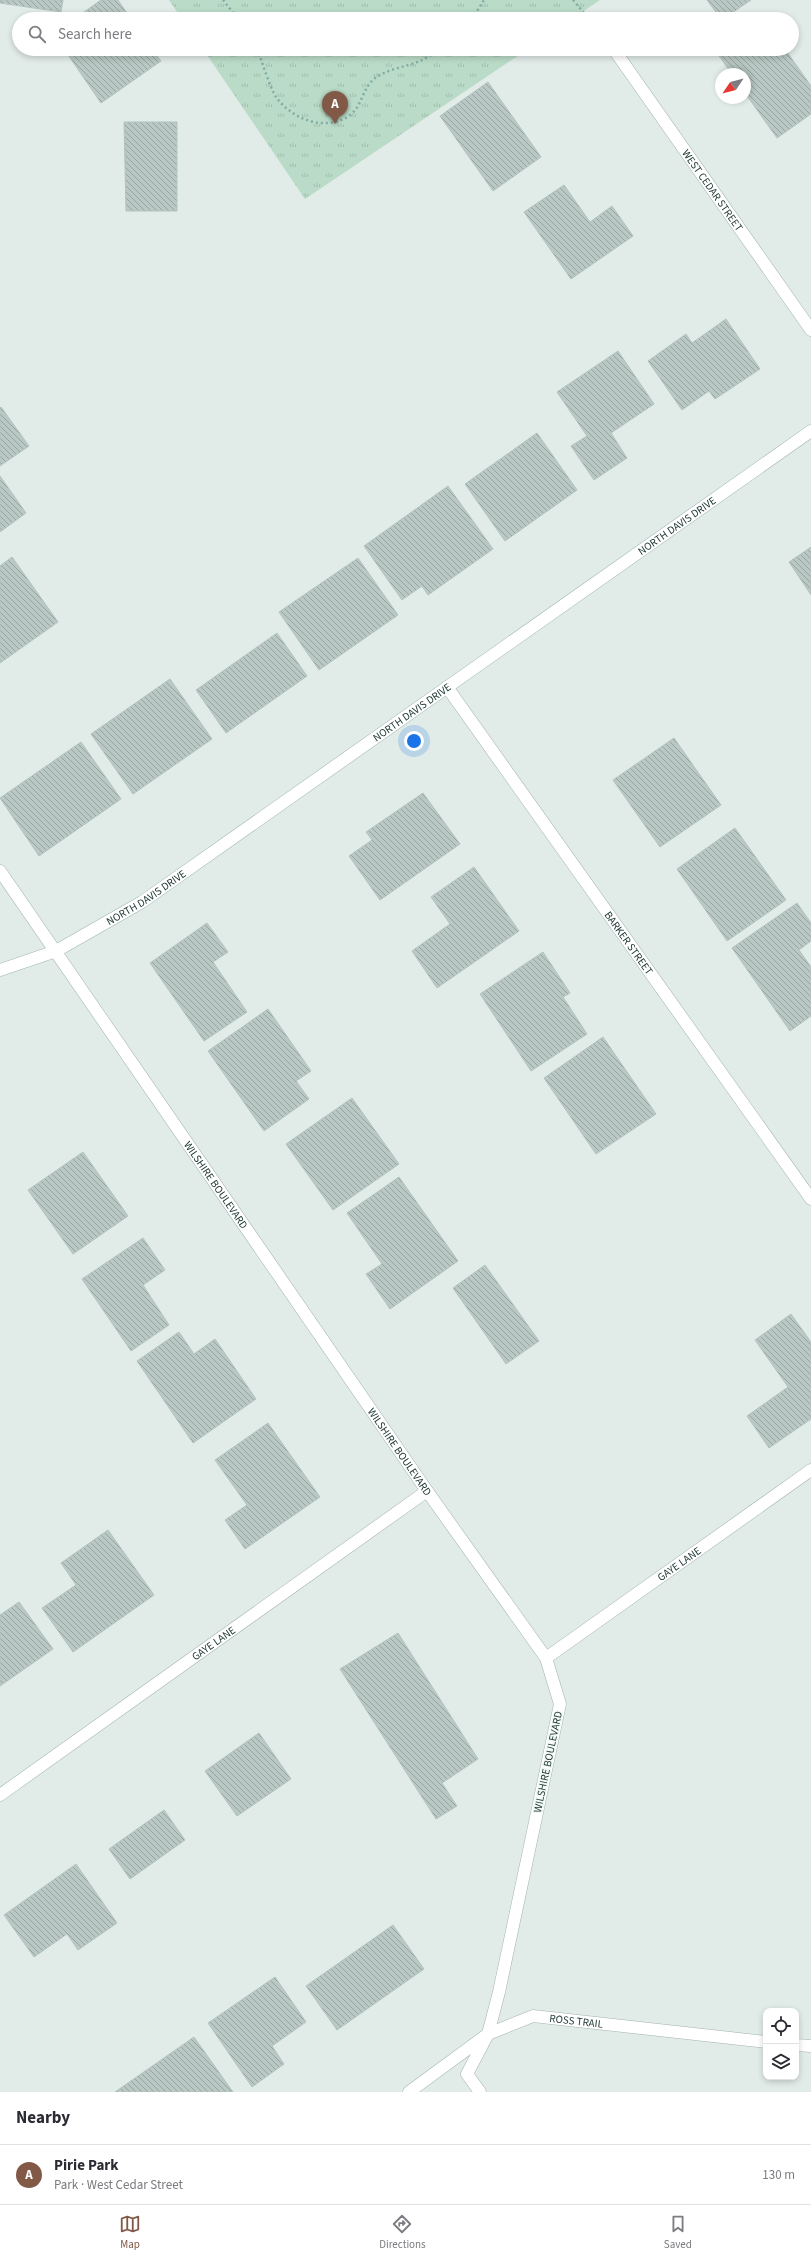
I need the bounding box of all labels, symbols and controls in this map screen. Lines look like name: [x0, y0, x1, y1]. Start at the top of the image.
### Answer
search box: [12, 12, 799, 56]
icon: search: [26, 23, 48, 45]
text: Search here: [58, 24, 132, 45]
north arrow: [715, 68, 751, 104]
pin: A: [322, 91, 348, 124]
street label: WEST CEDAR STREET: [679, 146, 747, 234]
street label: NORTH DAVIS DRIVE: [635, 493, 719, 558]
street label: NORTH DAVIS DRIVE: [370, 679, 454, 745]
your location: [404, 731, 424, 751]
street label: NORTH DAVIS DRIVE: [103, 866, 189, 928]
street label: BARKER STREET: [601, 908, 657, 978]
street label: WILSHIRE BOULEVARD: [181, 1138, 252, 1232]
street label: WILSHIRE BOULEVARD: [364, 1405, 436, 1499]
street label: GAYE LANE: [654, 1543, 704, 1584]
street label: GAYE LANE: [189, 1622, 238, 1664]
street label: WILSHIRE BOULEVARD: [530, 1710, 566, 1814]
map controls: [763, 2008, 799, 2080]
button: locate: [763, 2008, 799, 2044]
street label: ROSS TRAIL: [549, 2010, 604, 2031]
button: layers: [763, 2044, 799, 2080]
text: Nearby: [16, 2106, 70, 2130]
text: Pirie Park: [54, 2155, 119, 2176]
text: A: [25, 2166, 33, 2184]
text: 130 m: [762, 2166, 795, 2184]
text: Park · West Cedar Street: [54, 2176, 183, 2194]
tab: Map: [119, 2213, 141, 2252]
tab: Directions: [379, 2213, 426, 2252]
tab: Saved: [664, 2213, 692, 2252]

